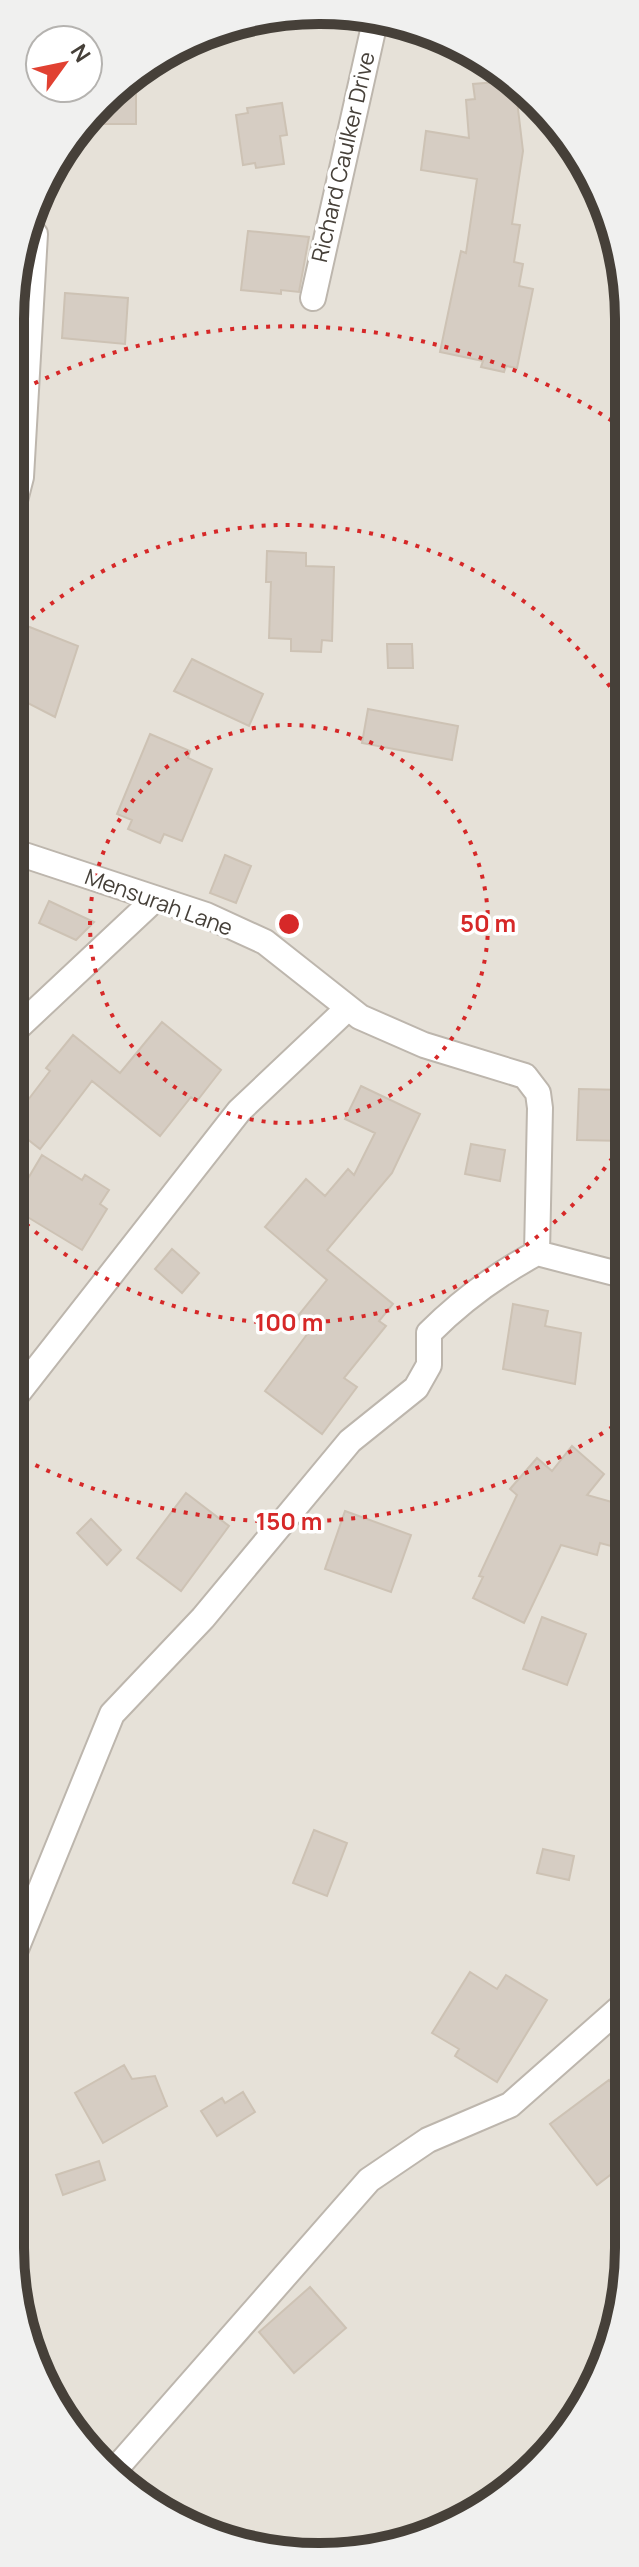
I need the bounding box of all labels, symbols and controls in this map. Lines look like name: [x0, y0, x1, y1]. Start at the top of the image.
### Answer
north arrow: [24, 24, 104, 104]
text: N: [64, 38, 98, 68]
street label: Richard Caulker Drive: [304, 49, 382, 265]
street label: Mensurah Lane: [81, 861, 237, 943]
text: 50 m: [460, 906, 516, 939]
centre of rings: [275, 910, 303, 938]
text: 100 m: [255, 1305, 323, 1338]
text: 150 m: [256, 1504, 322, 1537]

